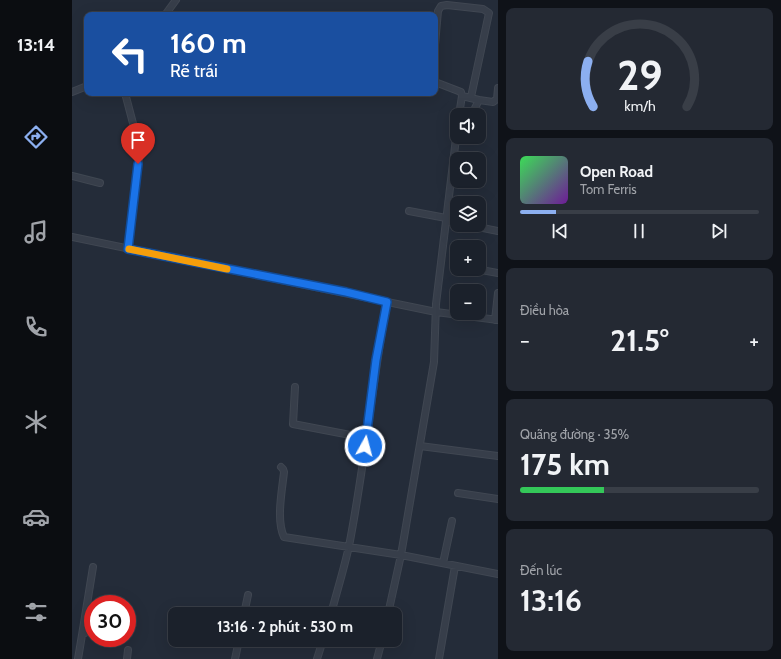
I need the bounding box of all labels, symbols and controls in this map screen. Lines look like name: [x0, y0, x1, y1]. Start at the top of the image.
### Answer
text: 160 m: [170, 26, 246, 60]
icon: left: [104, 28, 156, 80]
text: 13:14: [17, 34, 55, 56]
text: 29: [617, 50, 662, 100]
text: Rẽ trái: [170, 60, 218, 82]
text: km/h: [624, 97, 655, 115]
map controls: [450, 108, 486, 320]
button: sound: [450, 108, 486, 144]
icon: directions: [22, 123, 50, 151]
pin: [121, 123, 155, 164]
icon: arrive: [127, 129, 149, 151]
button: search: [450, 152, 486, 188]
text: Open Road: [580, 163, 653, 181]
text: Tom Ferris: [580, 181, 637, 197]
button: layers: [450, 196, 486, 232]
icon: music: [22, 218, 50, 246]
icon: previous: [549, 220, 571, 242]
icon: pause: [628, 220, 650, 242]
icon: next: [708, 220, 730, 242]
button: +: [450, 240, 486, 276]
button: −: [450, 284, 486, 320]
text: Điều hòa: [520, 302, 569, 318]
icon: phone: [22, 313, 50, 341]
text: 21.5°: [610, 322, 669, 359]
text: −: [520, 327, 530, 354]
text: +: [749, 327, 759, 354]
icon: climate: [22, 408, 50, 436]
position arrow: [344, 425, 386, 467]
text: Quãng đường · 35%: [520, 426, 629, 442]
text: 175 km: [520, 446, 610, 483]
icon: car: [22, 503, 50, 531]
text: Đến lúc: [520, 562, 562, 578]
text: 13:16: [520, 582, 582, 619]
speed limit sign: 30: [84, 595, 136, 647]
icon: filters: [22, 598, 50, 626]
text: 13:16 · 2 phút · 530 m: [217, 618, 353, 636]

